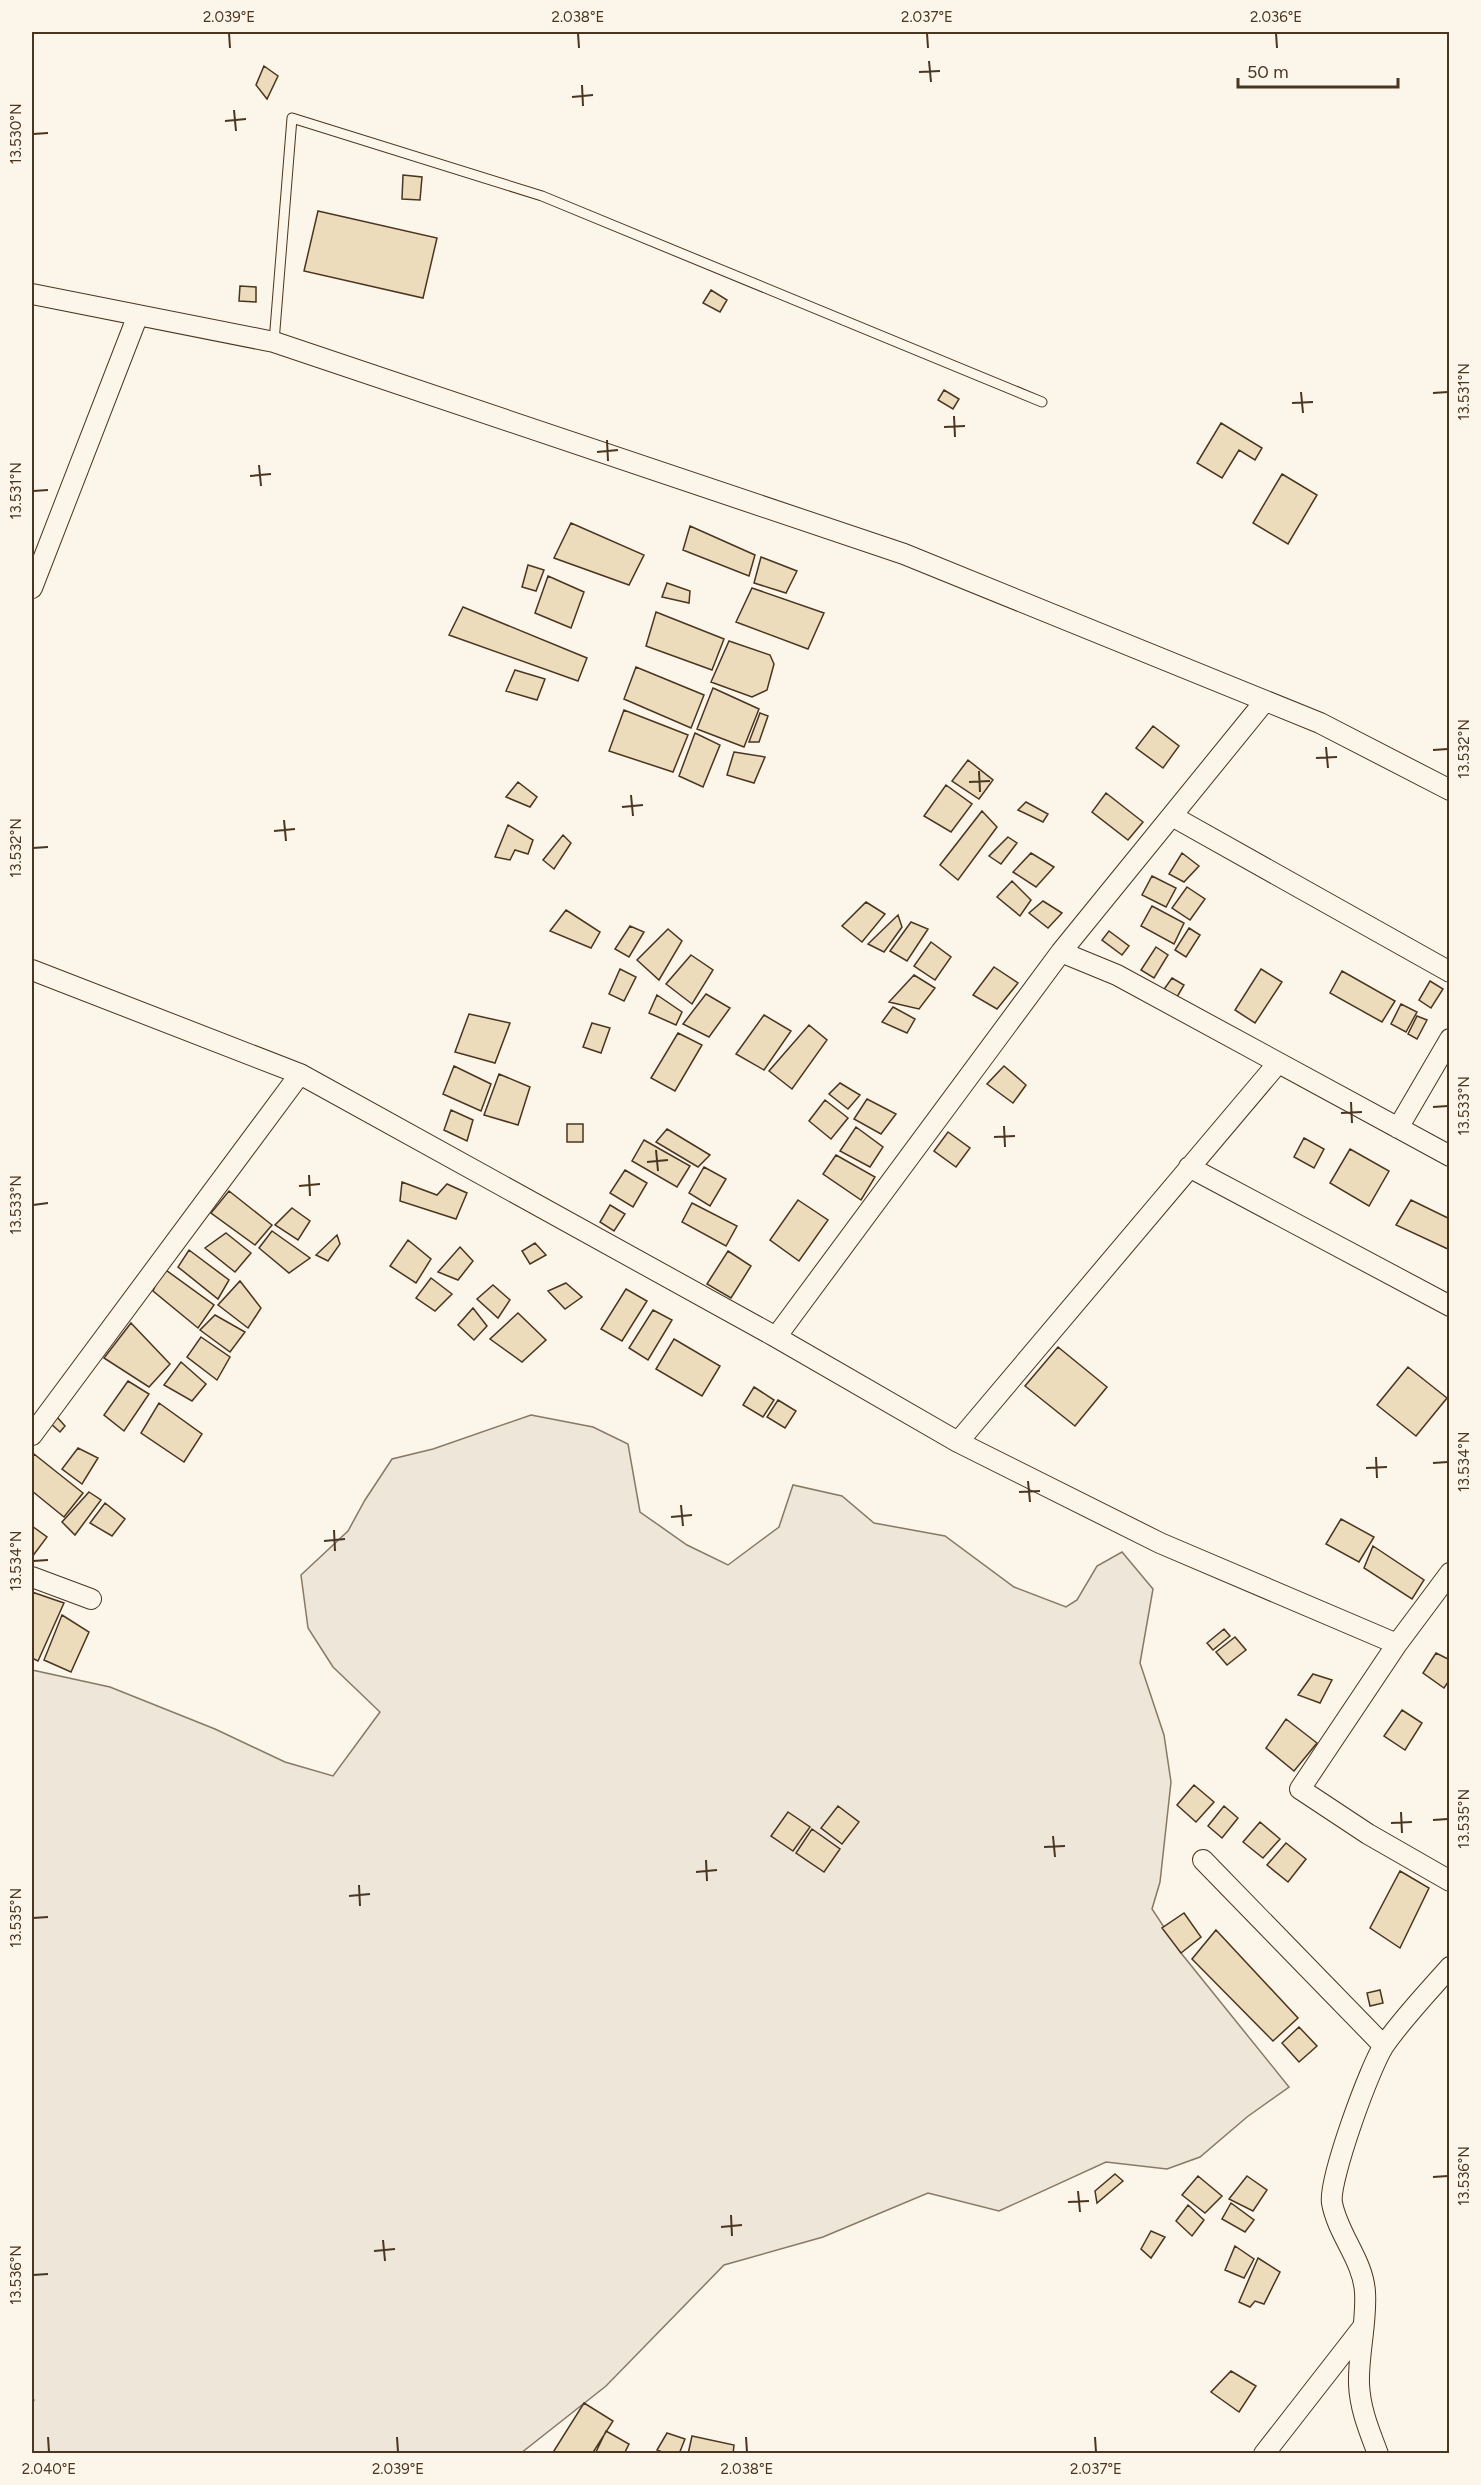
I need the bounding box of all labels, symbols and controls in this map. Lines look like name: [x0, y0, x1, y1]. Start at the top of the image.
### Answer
text: 2.039°E: [203, 8, 255, 26]
text: 2.038°E: [552, 8, 604, 26]
text: 2.037°E: [901, 8, 953, 26]
text: 2.036°E: [1250, 8, 1302, 26]
scale bar: [1238, 51, 1398, 89]
text: 50 m: [1247, 61, 1289, 83]
text: 13.530°N: [7, 103, 25, 165]
text: 13.531°N: [1455, 363, 1473, 421]
text: 13.531°N: [7, 462, 25, 520]
text: 13.532°N: [1455, 719, 1473, 779]
text: 13.532°N: [7, 818, 25, 878]
text: 13.533°N: [1455, 1076, 1473, 1136]
text: 13.533°N: [7, 1175, 25, 1235]
text: 13.534°N: [1455, 1432, 1473, 1492]
text: 13.534°N: [7, 1531, 25, 1591]
text: 13.535°N: [1455, 1789, 1473, 1849]
text: 13.535°N: [7, 1888, 25, 1948]
text: 13.536°N: [1455, 2146, 1473, 2206]
text: 13.536°N: [7, 2245, 25, 2305]
text: 2.040°E: [22, 2460, 76, 2478]
text: 2.039°E: [372, 2460, 424, 2478]
text: 2.038°E: [721, 2460, 773, 2478]
text: 2.037°E: [1070, 2460, 1122, 2478]

